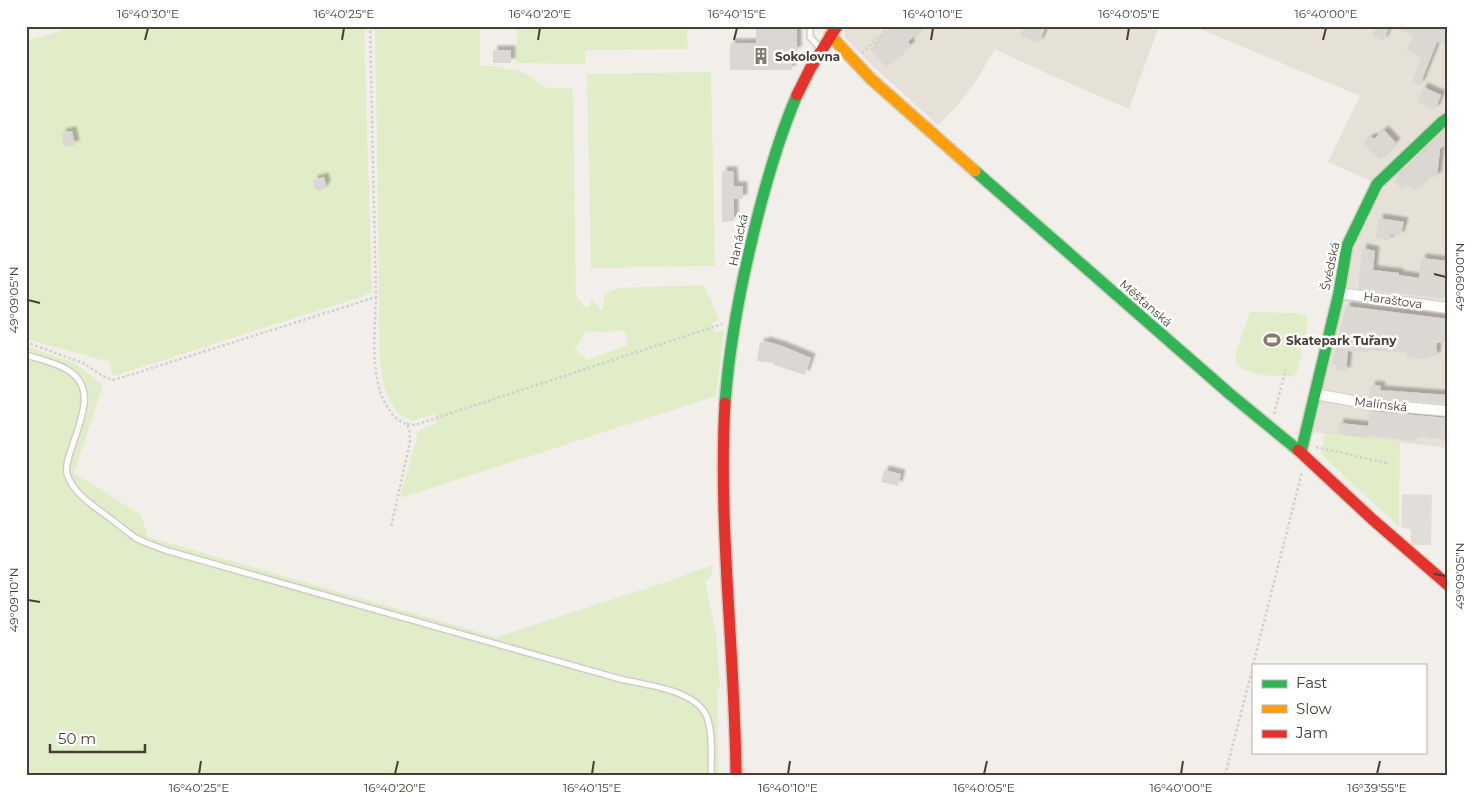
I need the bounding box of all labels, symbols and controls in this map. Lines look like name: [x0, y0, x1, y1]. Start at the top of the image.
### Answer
text: 16°40'30"E: [117, 6, 179, 21]
text: 16°40'25"E: [314, 6, 374, 21]
text: 16°40'20"E: [509, 6, 571, 21]
text: 16°40'15"E: [708, 6, 766, 21]
text: 16°40'10"E: [903, 6, 963, 21]
text: 16°40'05"E: [1098, 6, 1160, 21]
text: 16°40'00"E: [1295, 6, 1357, 21]
building icon: Sokolovna: [751, 46, 771, 66]
place label: Sokolovna: [775, 49, 840, 64]
street label: Hanácká: [725, 213, 751, 267]
street label: Švédská: [1318, 240, 1342, 292]
text: 49°09'00"N: [1452, 243, 1467, 311]
text: 49°09'05"N: [6, 266, 21, 334]
street label: Měšťanská: [1117, 276, 1175, 330]
street label: Haraštova: [1363, 288, 1423, 312]
sports icon: Skatepark Tuřany: [1262, 330, 1282, 350]
place label: Skatepark Tuřany: [1286, 333, 1397, 348]
street label: Malínská: [1354, 393, 1408, 415]
text: 49°09'05"N: [1452, 542, 1467, 610]
text: 49°09'10"N: [6, 567, 21, 633]
legend: [1252, 664, 1426, 754]
text: Fast: [1296, 673, 1327, 692]
text: Slow: [1296, 699, 1332, 718]
scale bar: [50, 721, 145, 753]
text: Jam: [1295, 723, 1328, 742]
text: 50 m: [58, 729, 96, 748]
text: 16°40'25"E: [169, 780, 229, 795]
text: 16°40'20"E: [364, 780, 426, 795]
text: 16°40'15"E: [563, 780, 621, 795]
text: 16°40'10"E: [758, 780, 818, 795]
text: 16°40'05"E: [953, 780, 1015, 795]
text: 16°40'00"E: [1150, 780, 1212, 795]
text: 16°39'55"E: [1347, 780, 1407, 795]

